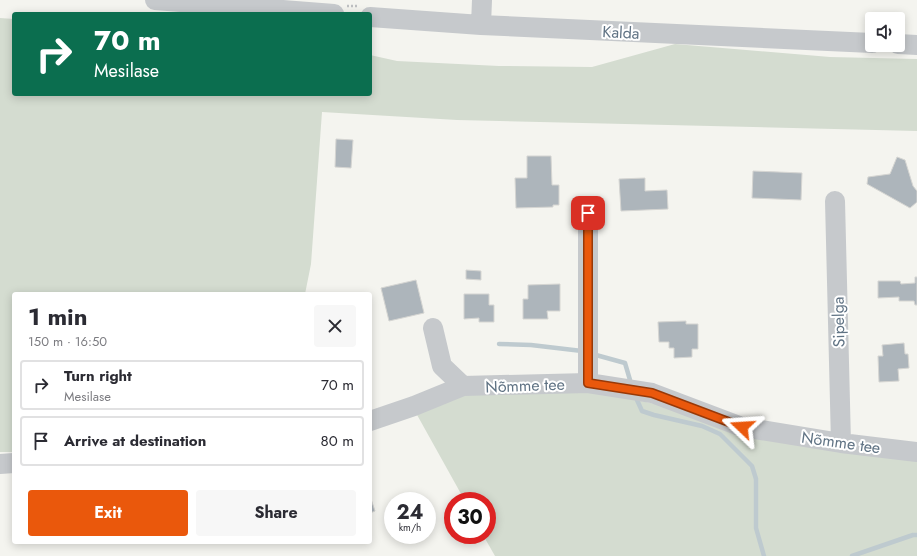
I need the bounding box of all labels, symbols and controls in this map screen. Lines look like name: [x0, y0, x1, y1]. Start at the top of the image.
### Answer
map controls: [865, 12, 905, 52]
button: sound: [865, 12, 905, 52]
text: 70 m: [94, 20, 161, 61]
street label: Kalda: [602, 20, 640, 45]
icon: right: [28, 28, 80, 80]
text: Mesilase: [94, 58, 159, 84]
pin: [571, 196, 605, 230]
icon: arrive: [577, 202, 599, 224]
street label: Sipelga: [827, 296, 850, 348]
text: 1 min: [28, 299, 88, 334]
button: close: [314, 305, 356, 347]
text: 150 m · 16:50: [28, 332, 107, 351]
text: Turn right: [64, 365, 132, 387]
street label: Nõmme tee: [485, 373, 565, 398]
icon: right: [30, 374, 52, 396]
text: 70 m: [321, 374, 354, 396]
text: Mesilase: [64, 387, 111, 406]
position arrow: [721, 406, 763, 448]
street label: Nõmme tee: [800, 426, 882, 459]
icon: arrive: [30, 430, 52, 452]
text: Arrive at destination: [64, 430, 206, 452]
text: 80 m: [321, 430, 354, 452]
button: Exit: [28, 490, 188, 536]
button: Share: [196, 490, 356, 536]
speed limit sign: 30: [444, 492, 496, 544]
text: 24: [396, 498, 424, 527]
text: km/h: [399, 520, 421, 535]

